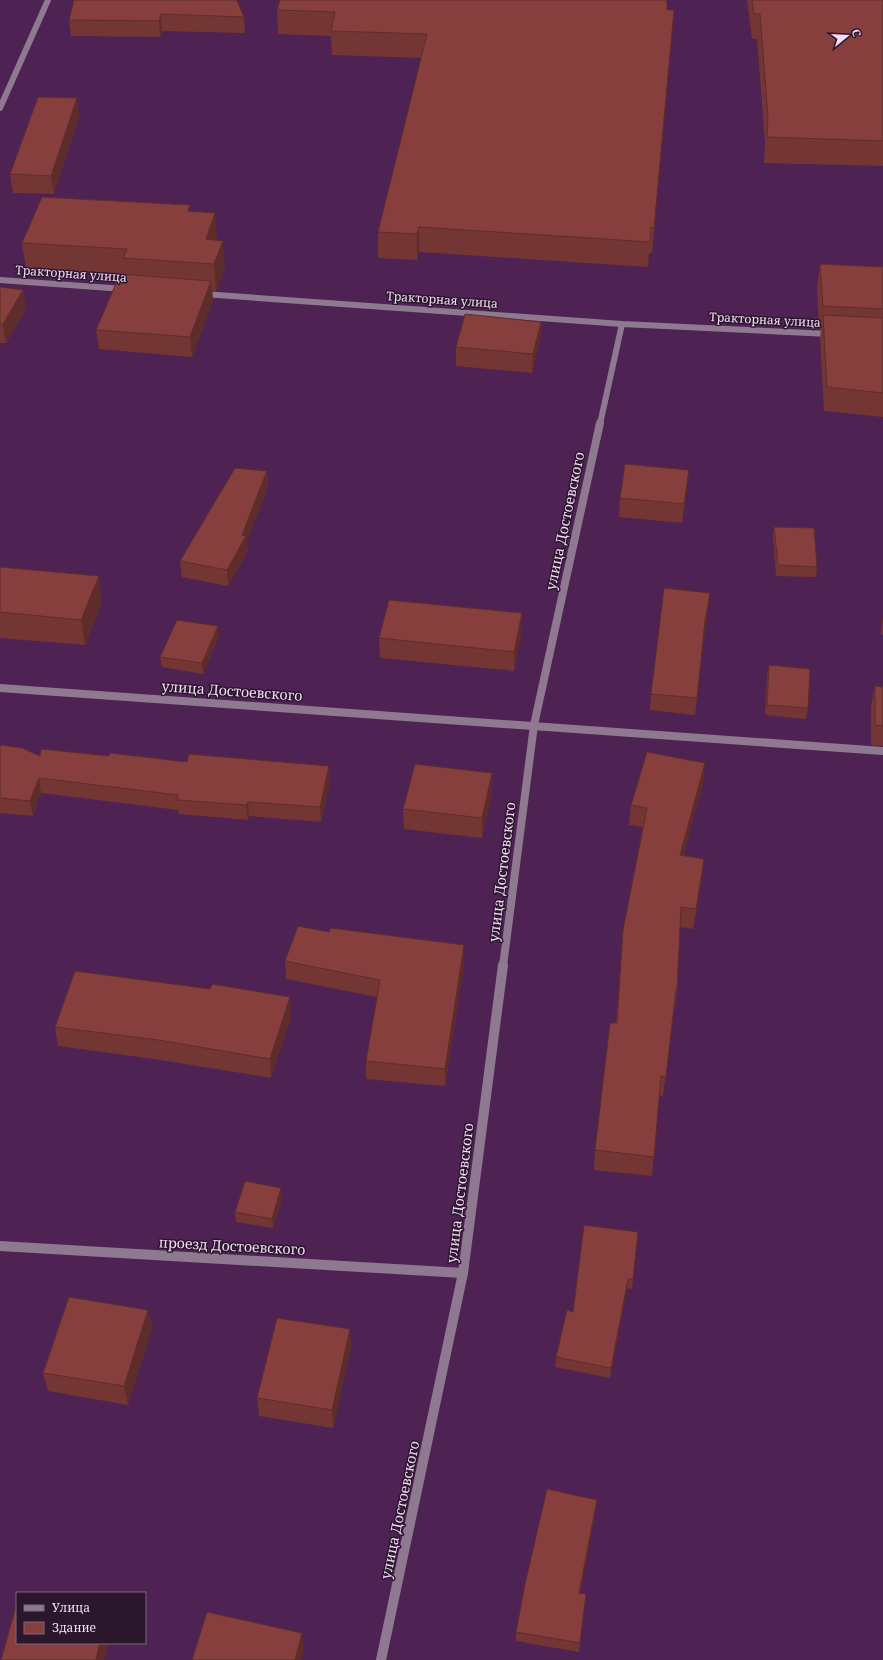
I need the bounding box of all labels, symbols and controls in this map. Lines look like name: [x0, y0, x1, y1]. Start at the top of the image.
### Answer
north arrow: [827, 16, 867, 56]
text: С: [849, 27, 865, 39]
street label: Тракторная улица: [15, 261, 128, 286]
street label: Тракторная улица: [386, 287, 499, 312]
street label: Тракторная улица: [709, 308, 821, 331]
street label: улица Достоевского: [541, 450, 588, 592]
street label: улица Достоевского: [161, 676, 303, 705]
street label: улица Достоевского: [483, 801, 520, 943]
street label: улица Достоевского: [441, 1122, 478, 1264]
street label: проезд Достоевского: [158, 1232, 306, 1259]
street label: улица Достоевского: [376, 1439, 423, 1581]
legend: [16, 1592, 146, 1644]
text: Улица: [52, 1599, 90, 1616]
text: Здание: [52, 1619, 96, 1636]

